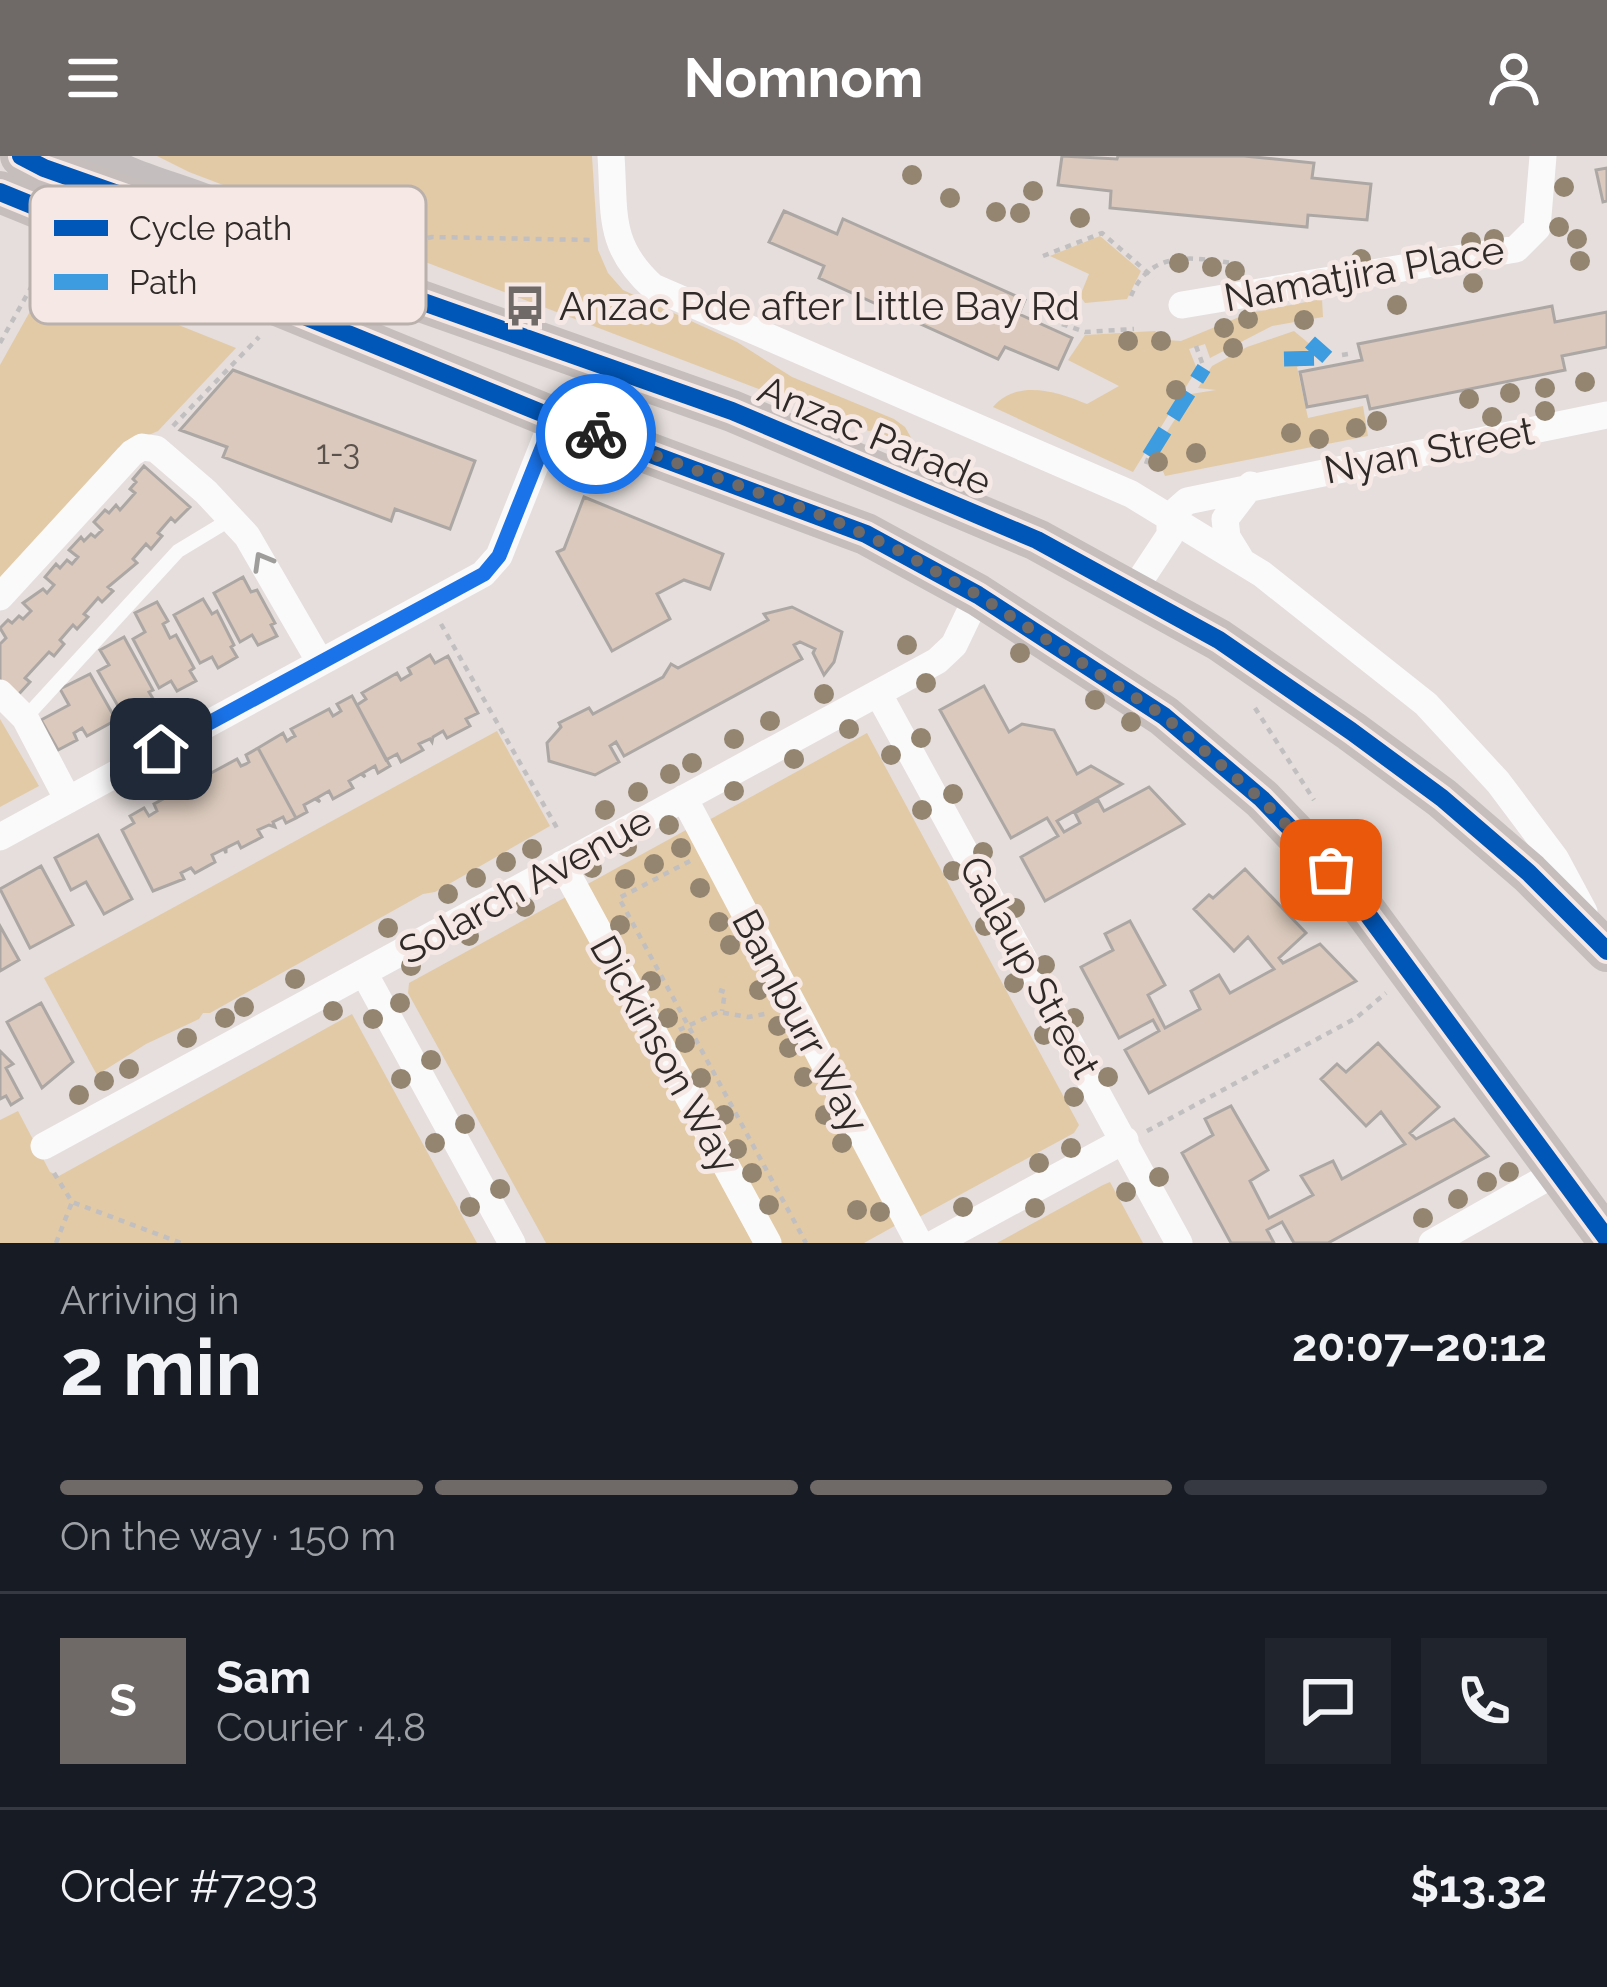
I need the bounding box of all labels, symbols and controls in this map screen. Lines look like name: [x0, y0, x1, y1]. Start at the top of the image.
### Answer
icon: menu: [60, 45, 126, 111]
icon: person: [1481, 45, 1547, 111]
text: Nomnom: [684, 46, 923, 110]
legend: [30, 186, 426, 324]
text: Cycle path: [129, 209, 292, 248]
street label: Namatjira Place: [1220, 226, 1508, 320]
text: Path: [129, 263, 198, 302]
bus stop icon: Anzac Pde after Little Bay Rd: [502, 283, 548, 329]
place label: Anzac Pde after Little Bay Rd: [559, 283, 1080, 329]
street label: Anzac Parade: [752, 365, 998, 505]
courier: [536, 374, 656, 494]
icon: bike: [563, 401, 629, 467]
street label: Nyan Street: [1320, 407, 1538, 493]
house number: 1-3: [316, 433, 360, 472]
one-way arrow: [254, 552, 277, 573]
pin: [110, 698, 212, 800]
icon: home: [128, 716, 194, 782]
street label: Solarch Avenue: [391, 797, 659, 973]
pin: [1280, 819, 1382, 921]
icon: bag: [1298, 837, 1364, 903]
street label: Galaup Street: [950, 848, 1110, 1086]
street label: Bamburr Way: [723, 902, 879, 1140]
street label: Dickinson Way: [581, 928, 749, 1180]
text: Arriving in: [60, 1277, 240, 1323]
text: 20:07–20:12: [1292, 1319, 1547, 1372]
text: 2 min: [60, 1322, 262, 1413]
text: On the way · 150 m: [60, 1513, 396, 1559]
button: chat: [1265, 1638, 1391, 1764]
button: phone: [1421, 1638, 1547, 1764]
text: Sam: [216, 1651, 311, 1704]
text: S: [109, 1674, 137, 1727]
text: Courier · 4.8: [216, 1704, 426, 1750]
text: Order #7293: [60, 1860, 318, 1913]
text: $13.32: [1411, 1860, 1547, 1913]

